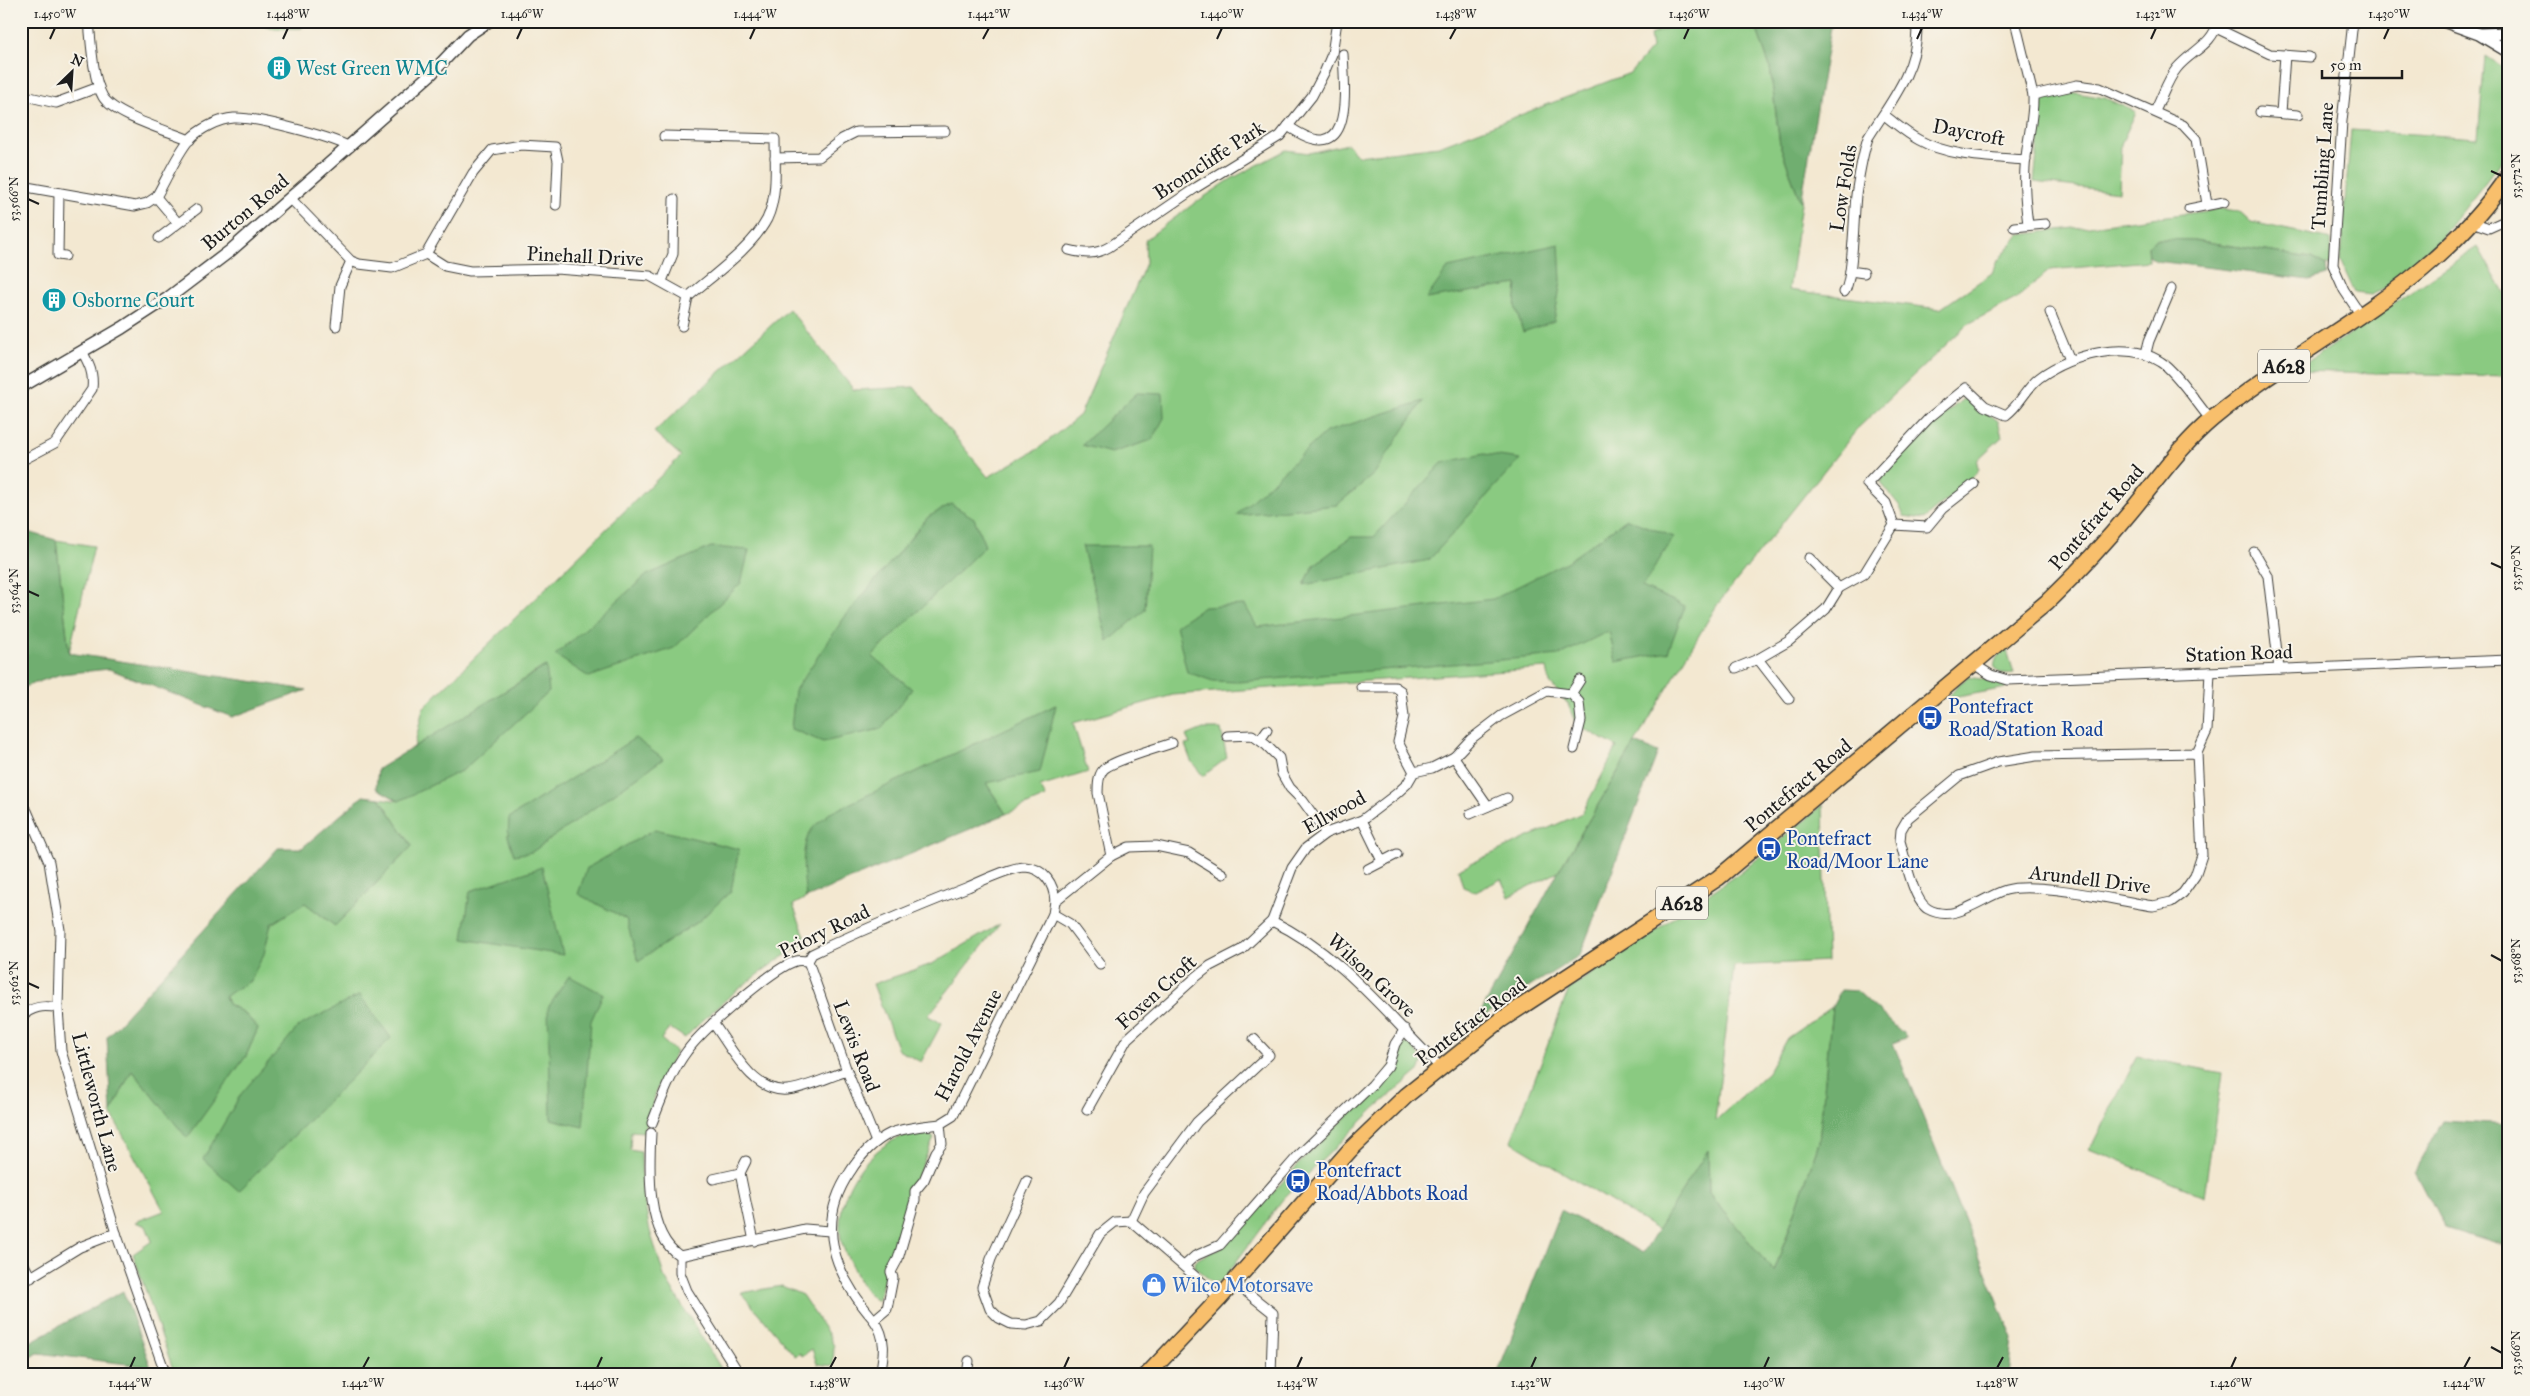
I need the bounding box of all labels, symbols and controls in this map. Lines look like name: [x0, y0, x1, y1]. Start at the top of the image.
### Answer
text: 1.450°W: [34, 7, 77, 21]
text: 1.448°W: [267, 7, 310, 21]
text: 1.446°W: [501, 7, 544, 21]
text: 1.444°W: [733, 7, 777, 21]
text: 1.442°W: [968, 7, 1011, 21]
text: 1.440°W: [1200, 7, 1244, 21]
text: 1.438°W: [1436, 7, 1477, 21]
text: 1.436°W: [1669, 7, 1710, 21]
text: 1.434°W: [1901, 7, 1943, 21]
text: 1.432°W: [2136, 7, 2177, 21]
text: 1.430°W: [2368, 7, 2410, 21]
north arrow: [48, 48, 98, 98]
scale bar: [2322, 48, 2402, 80]
text: N: [68, 50, 86, 71]
building icon: West Green WMC: [266, 55, 292, 81]
place label: West Green WMC: [296, 56, 448, 80]
text: 50 m: [2330, 56, 2362, 74]
street label: Tumbling Lane: [2306, 101, 2339, 231]
street label: Daycroft: [1931, 113, 2007, 151]
street label: Bromcliffe Park: [1149, 115, 1270, 205]
street label: Low Folds: [1824, 143, 1862, 233]
text: 53.572°N: [2509, 153, 2523, 199]
street label: Burton Road: [197, 169, 293, 255]
text: 53.566°N: [7, 176, 21, 222]
street label: Pinehall Drive: [526, 241, 644, 271]
building icon: Osborne Court: [41, 287, 67, 313]
place label: Osborne Court: [72, 288, 194, 312]
road number: A628: [2258, 350, 2310, 382]
street label: Pontefract Road: [2043, 459, 2149, 575]
text: 53.570°N: [2509, 545, 2523, 591]
text: 53.564°N: [7, 568, 21, 614]
street label: Station Road: [2185, 639, 2293, 667]
place label: Pontefract Road/Station Road: [1948, 694, 2103, 741]
bus stop icon: Pontefract Road/Station Road: [1917, 705, 1943, 731]
street label: Pontefract Road: [1740, 733, 1856, 837]
street label: Ellwood: [1298, 785, 1370, 839]
place label: Pontefract Road/Moor Lane: [1786, 826, 1929, 873]
bus stop icon: Pontefract Road/Moor Lane: [1756, 836, 1782, 862]
street label: Arundell Drive: [2027, 860, 2152, 898]
road number: A628: [1656, 886, 1708, 920]
street label: Priory Road: [775, 899, 873, 963]
street label: Wilson Grove: [1323, 928, 1421, 1022]
text: 53.568°N: [2509, 938, 2523, 984]
street label: Foxen Croft: [1111, 950, 1201, 1034]
text: 53.562°N: [7, 961, 21, 1005]
street label: Pontefract Road: [1411, 972, 1531, 1070]
street label: Harold Avenue: [929, 985, 1007, 1105]
street label: Lewis Road: [829, 997, 885, 1095]
street label: Littleworth Lane: [67, 1030, 127, 1174]
place label: Pontefract Road/Abbots Road: [1316, 1158, 1468, 1205]
bus stop icon: Pontefract Road/Abbots Road: [1285, 1168, 1311, 1194]
shop icon: Wilco Motorsave: [1141, 1272, 1167, 1298]
place label: Wilco Motorsave: [1172, 1273, 1313, 1297]
text: 53.566°N: [2509, 1330, 2523, 1376]
text: 1.444°W: [108, 1376, 152, 1390]
text: 1.442°W: [342, 1376, 385, 1390]
text: 1.440°W: [575, 1376, 619, 1390]
text: 1.438°W: [810, 1376, 851, 1390]
text: 1.436°W: [1044, 1376, 1085, 1390]
text: 1.434°W: [1276, 1376, 1318, 1390]
text: 1.432°W: [1511, 1376, 1552, 1390]
text: 1.430°W: [1743, 1376, 1785, 1390]
text: 1.428°W: [1976, 1376, 2019, 1390]
text: 1.426°W: [2210, 1376, 2253, 1390]
text: 1.424°W: [2443, 1376, 2486, 1390]

